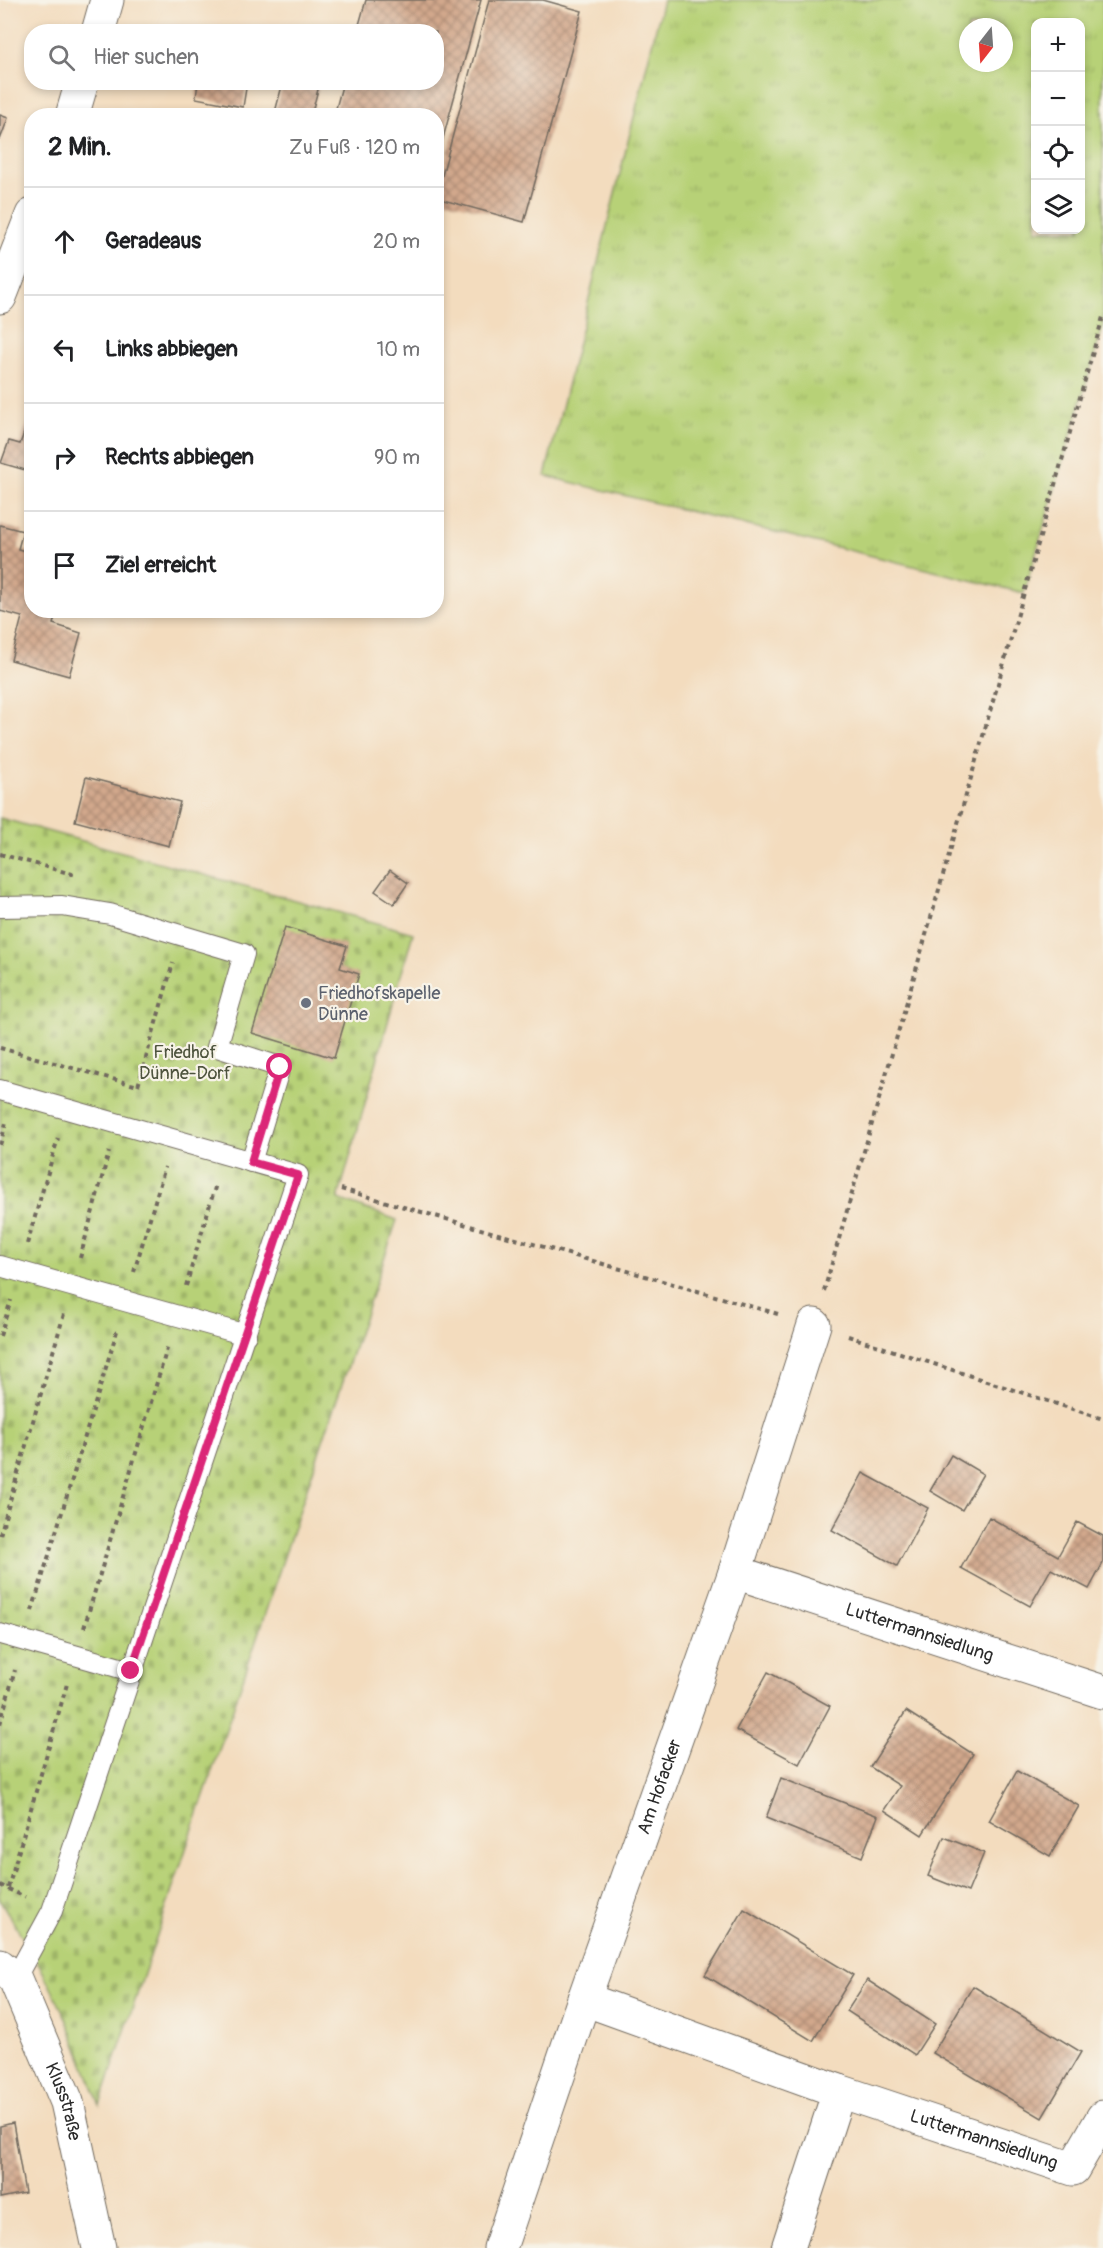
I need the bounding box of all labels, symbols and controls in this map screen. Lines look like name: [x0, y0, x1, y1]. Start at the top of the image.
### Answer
north arrow: [959, 18, 1013, 72]
map controls: [1031, 18, 1085, 234]
button: +: [1031, 18, 1085, 72]
search box: [24, 24, 444, 90]
icon: search: [45, 41, 78, 74]
text: Hier suchen: [93, 43, 199, 71]
button: −: [1031, 72, 1085, 126]
button: locate: [1031, 126, 1085, 180]
text: 2 Min.: [48, 131, 112, 163]
text: Zu Fuß · 120 m: [289, 135, 420, 160]
button: layers: [1031, 180, 1085, 234]
icon: ahead: [48, 225, 81, 258]
text: Geradeaus: [105, 227, 201, 255]
text: 20 m: [373, 229, 420, 254]
icon: left: [48, 333, 81, 366]
text: Links abbiegen: [105, 335, 238, 363]
text: 10 m: [376, 337, 420, 362]
icon: right: [48, 441, 81, 474]
text: Rechts abbiegen: [105, 443, 254, 471]
text: 90 m: [374, 445, 420, 470]
icon: arrive: [48, 549, 81, 582]
text: Ziel erreicht: [105, 551, 216, 579]
place label: Friedhofskapelle Dünne: [318, 982, 440, 1026]
marker: Friedhofskapelle Dünne: [299, 996, 313, 1010]
park label: Friedhof Dünne-Dorf: [139, 1041, 232, 1085]
route start: [266, 1053, 292, 1079]
street label: Luttermannsiedlung: [842, 1598, 996, 1668]
route end: [117, 1657, 143, 1683]
street label: Am Hofacker: [632, 1736, 687, 1837]
street label: Klusstraße: [40, 2059, 86, 2143]
street label: Luttermannsiedlung: [907, 2104, 1061, 2175]

